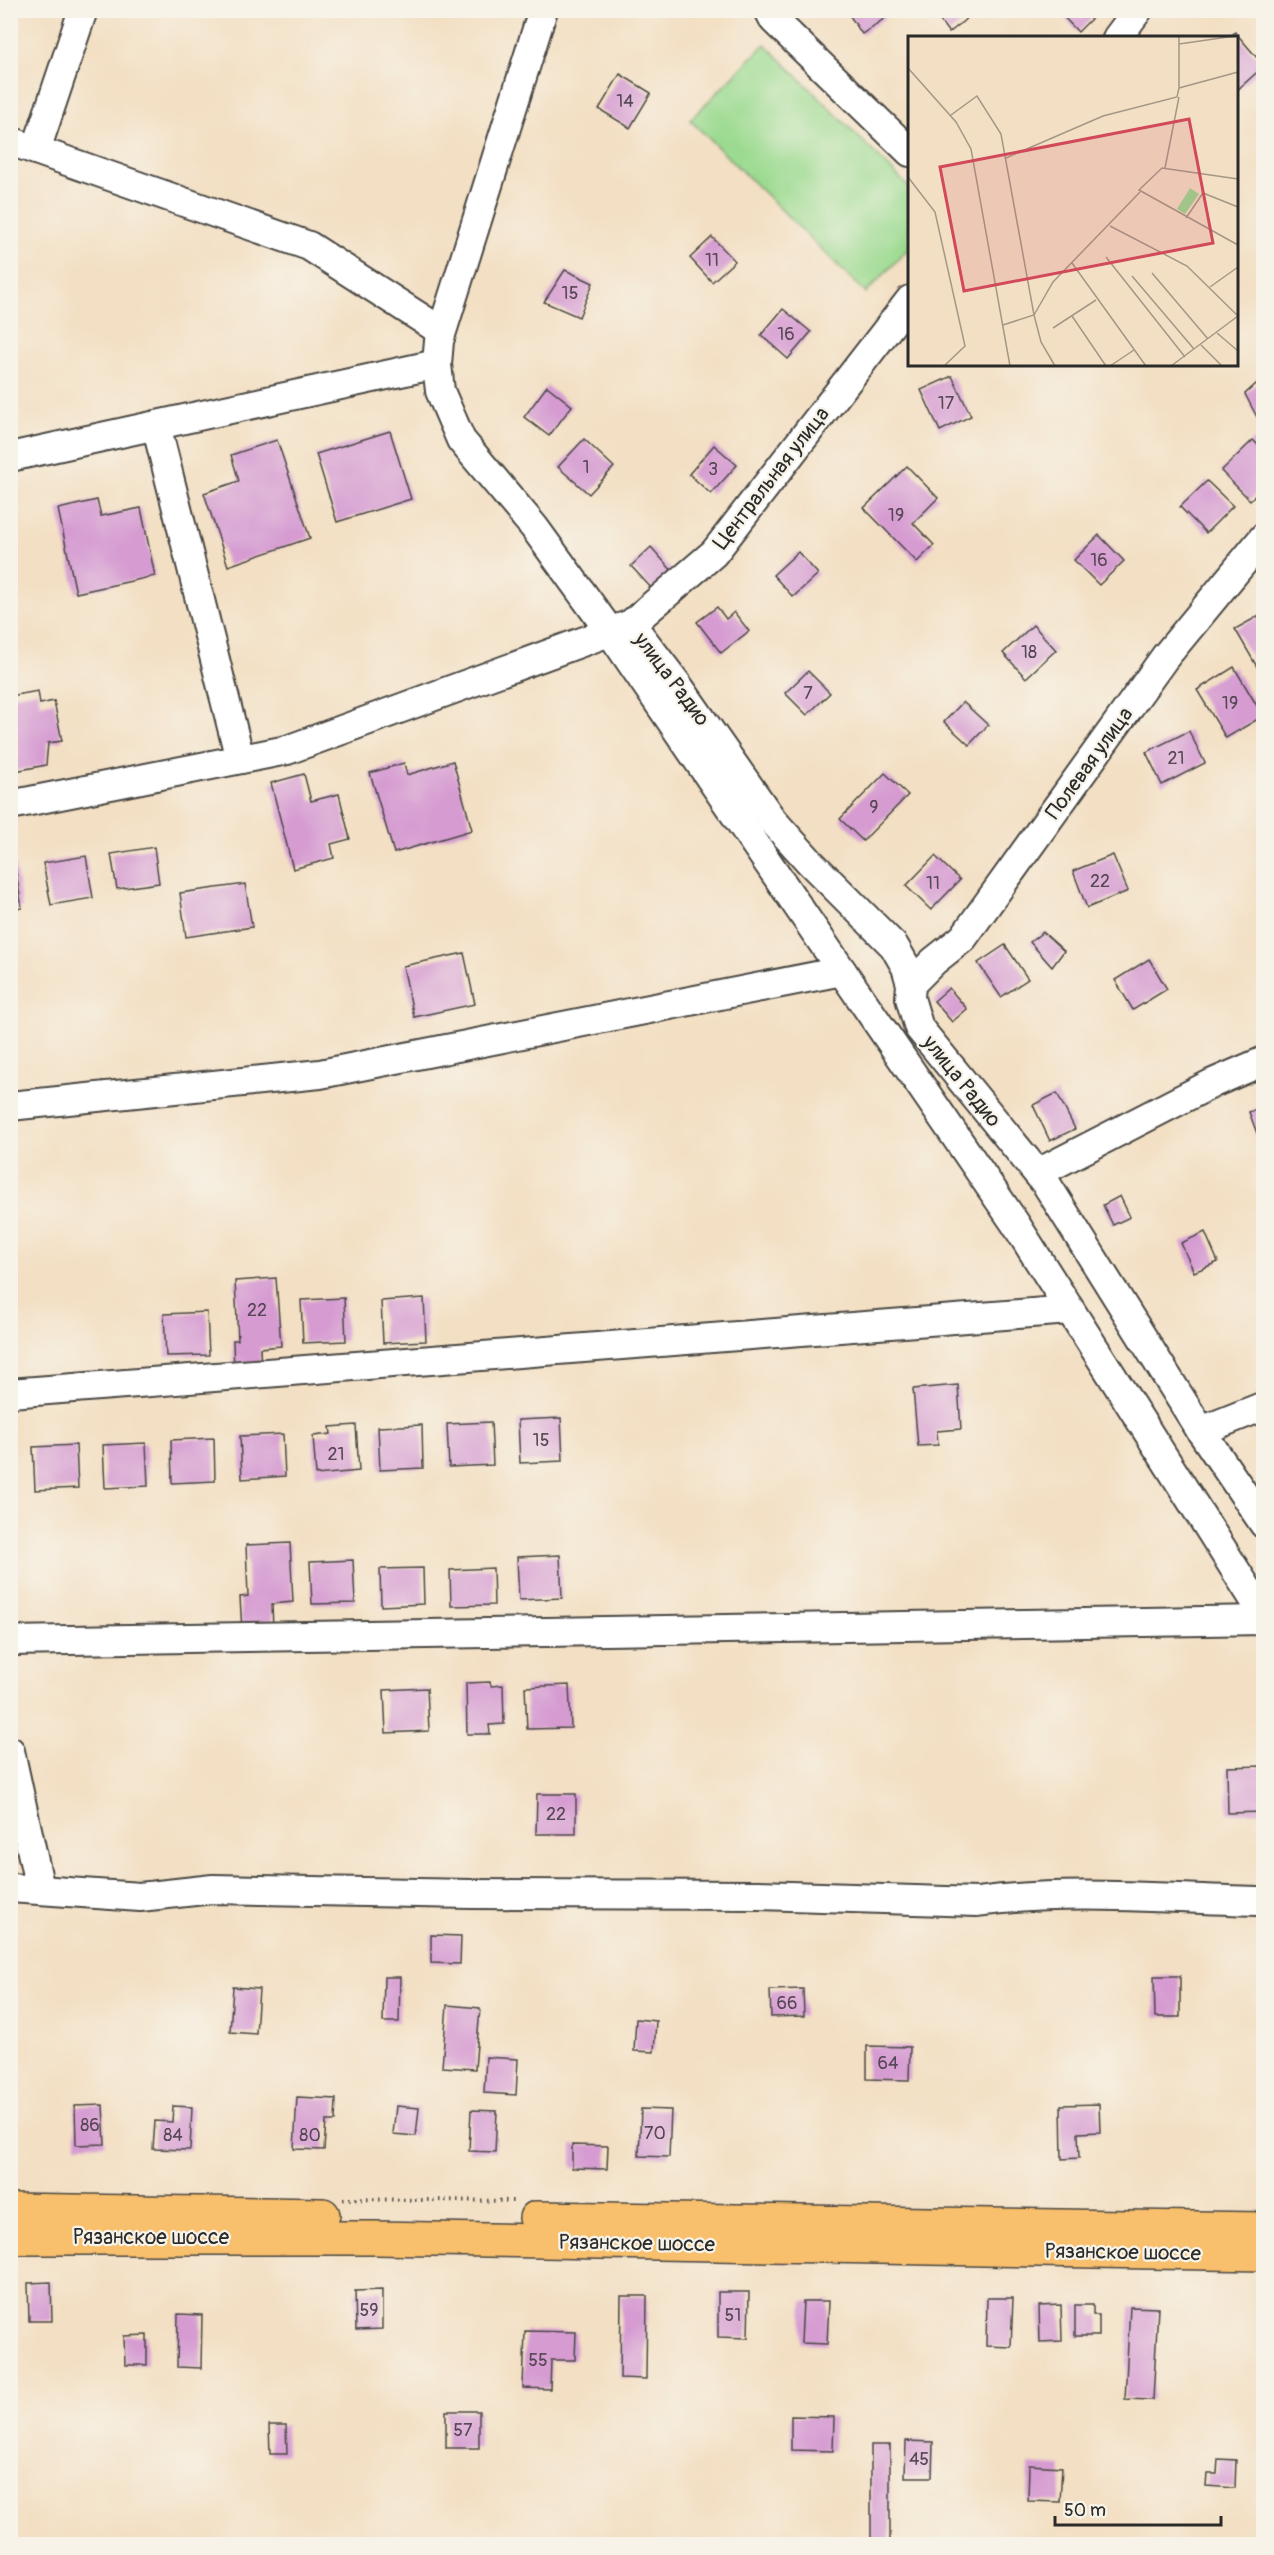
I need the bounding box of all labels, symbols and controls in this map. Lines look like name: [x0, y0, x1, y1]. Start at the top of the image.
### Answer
inset map: [908, 36, 1238, 366]
house number: 14: [616, 90, 634, 113]
house number: 11: [705, 249, 719, 272]
house number: 15: [562, 282, 578, 305]
house number: 16: [777, 323, 795, 346]
house number: 17: [938, 392, 955, 415]
street label: Центральная улица: [707, 402, 835, 555]
house number: 1: [582, 456, 590, 479]
house number: 3: [708, 458, 718, 481]
house number: 19: [888, 504, 904, 527]
house number: 16: [1090, 549, 1108, 572]
street label: улица Радио: [627, 626, 716, 731]
house number: 18: [1021, 641, 1037, 664]
house number: 7: [803, 682, 813, 705]
house number: 19: [1222, 692, 1238, 715]
street label: Полевая улица: [1040, 702, 1139, 825]
house number: 21: [1167, 747, 1185, 770]
house number: 9: [869, 796, 879, 819]
house number: 22: [1090, 870, 1110, 893]
house number: 11: [926, 872, 940, 895]
street label: улица Радио: [916, 1029, 1007, 1133]
house number: 22: [247, 1299, 267, 1322]
house number: 15: [533, 1429, 549, 1452]
house number: 21: [327, 1443, 345, 1466]
house number: 22: [546, 1803, 566, 1826]
house number: 66: [777, 1992, 797, 2015]
house number: 64: [878, 2052, 899, 2075]
house number: 86: [80, 2114, 100, 2137]
house number: 70: [644, 2122, 666, 2145]
house number: 84: [163, 2124, 183, 2147]
house number: 80: [299, 2124, 321, 2147]
street label: Рязанское шоссе: [73, 2224, 230, 2251]
street label: Рязанское шоссе: [559, 2229, 716, 2258]
street label: Рязанское шоссе: [1045, 2238, 1202, 2267]
house number: 59: [359, 2299, 379, 2322]
house number: 51: [725, 2304, 741, 2327]
house number: 55: [528, 2349, 548, 2372]
house number: 57: [453, 2419, 473, 2442]
house number: 45: [909, 2448, 929, 2471]
scale bar: [1055, 2489, 1222, 2527]
text: 50 m: [1064, 2499, 1106, 2522]

